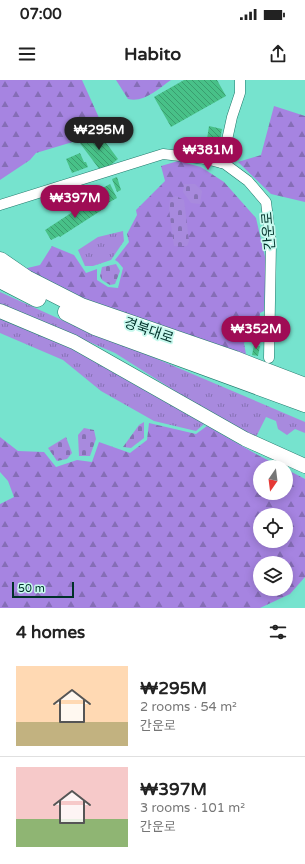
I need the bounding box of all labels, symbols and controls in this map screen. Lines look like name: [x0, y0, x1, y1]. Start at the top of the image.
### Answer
text: 07:00: [20, 5, 62, 23]
icon: menu: [16, 43, 38, 65]
text: Habito: [124, 43, 181, 65]
icon: share: [267, 43, 289, 65]
pin: ₩295M: [71, 117, 127, 151]
text: ₩295M: [73, 122, 125, 138]
pin: ₩381M: [180, 137, 236, 171]
text: ₩381M: [182, 142, 234, 158]
pin: ₩397M: [47, 185, 103, 219]
text: ₩397M: [49, 190, 101, 206]
street label: 간운로: [258, 211, 279, 251]
street label: 경북대로: [122, 314, 176, 347]
pin: ₩352M: [228, 316, 284, 350]
text: ₩352M: [230, 321, 282, 337]
north arrow: [253, 460, 293, 500]
map controls: [253, 460, 293, 596]
button: locate: [253, 508, 293, 548]
button: layers: [253, 556, 293, 596]
scale bar: [12, 580, 74, 599]
text: 50 m: [18, 582, 45, 595]
icon: filters: [267, 621, 289, 643]
text: 4 homes: [16, 622, 85, 643]
text: ₩295M: [140, 678, 207, 699]
icon: home: [48, 682, 96, 730]
text: 2 rooms · 54 m²: [140, 699, 237, 715]
text: 간운로: [140, 718, 176, 734]
text: ₩397M: [140, 779, 207, 800]
icon: home: [48, 783, 96, 831]
text: 3 rooms · 101 m²: [140, 800, 245, 816]
text: 간운로: [140, 819, 176, 835]

